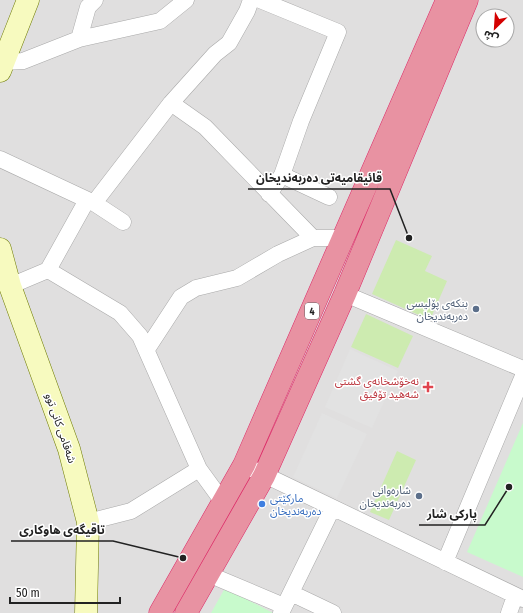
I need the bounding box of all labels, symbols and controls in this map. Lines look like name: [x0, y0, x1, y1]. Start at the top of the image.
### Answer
north arrow: [475, 8, 515, 48]
text: ش: [481, 28, 501, 46]
callout: قائیقامیەتی دەربەندیخان: [248, 165, 390, 189]
text: قائیقامیەتی دەربەندیخان: [256, 171, 382, 185]
place label: بنکەی پۆلیسی دەربەندیخان: [406, 297, 468, 323]
road number: 4: [305, 303, 319, 319]
marker: بنکەی پۆلیسی دەربەندیخان: [471, 304, 481, 314]
place label: نەخۆشخانەی گشتی شەهید تۆفیق: [335, 375, 419, 401]
marker: نەخۆشخانەی گشتی شەهید تۆفیق: [422, 381, 434, 393]
street label: شەقامی کانی توو: [42, 391, 79, 465]
place label: شارەوانی دەربەندیخان: [359, 484, 411, 510]
marker: شارەوانی دەربەندیخان: [414, 491, 424, 501]
place label: مارکێتی دەربەندیخان: [270, 492, 322, 518]
marker: مارکێتی دەربەندیخان: [257, 499, 267, 509]
callout: پاركى شار: [419, 501, 485, 525]
text: پاركى شار: [426, 507, 477, 523]
callout: تاقیگەی هاوکاری: [11, 517, 113, 541]
text: تاقیگەی هاوکاری: [19, 523, 106, 537]
scale bar: [10, 579, 120, 605]
text: 50 m: [16, 586, 40, 600]

